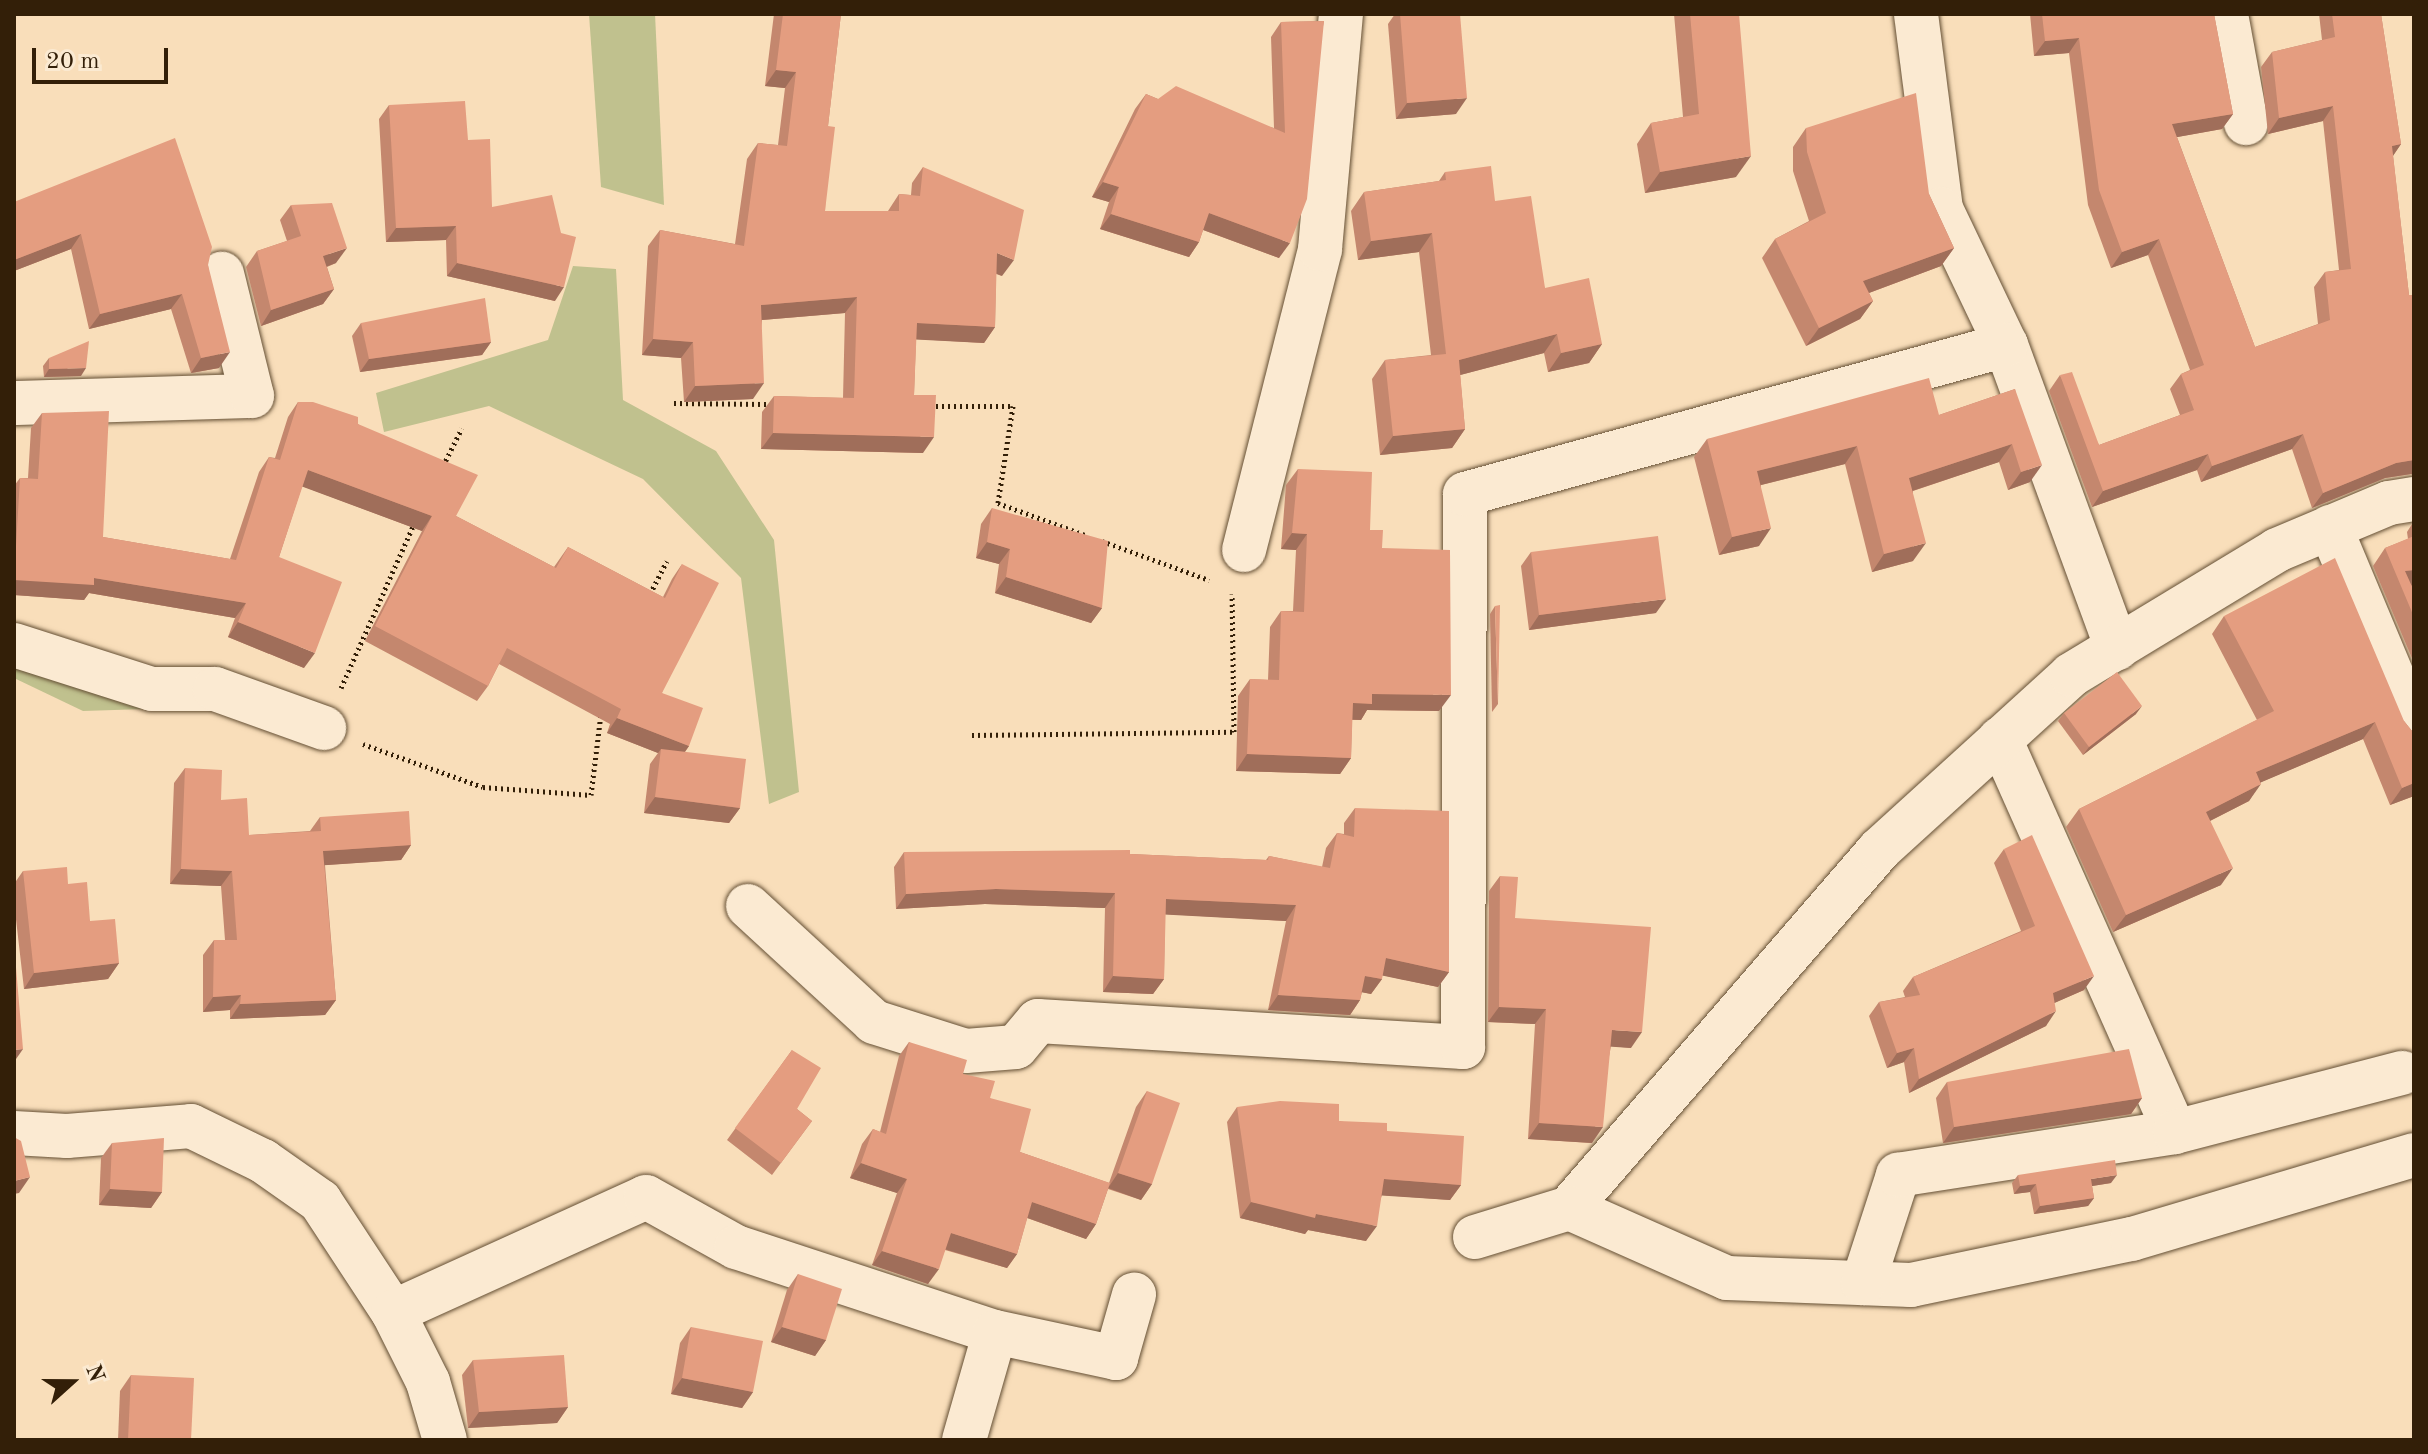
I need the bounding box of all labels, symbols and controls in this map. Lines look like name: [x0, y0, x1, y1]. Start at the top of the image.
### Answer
scale bar: [36, 32, 172, 82]
text: 20 m: [46, 50, 100, 74]
north arrow: [32, 1342, 112, 1422]
text: N: [81, 1362, 108, 1385]

